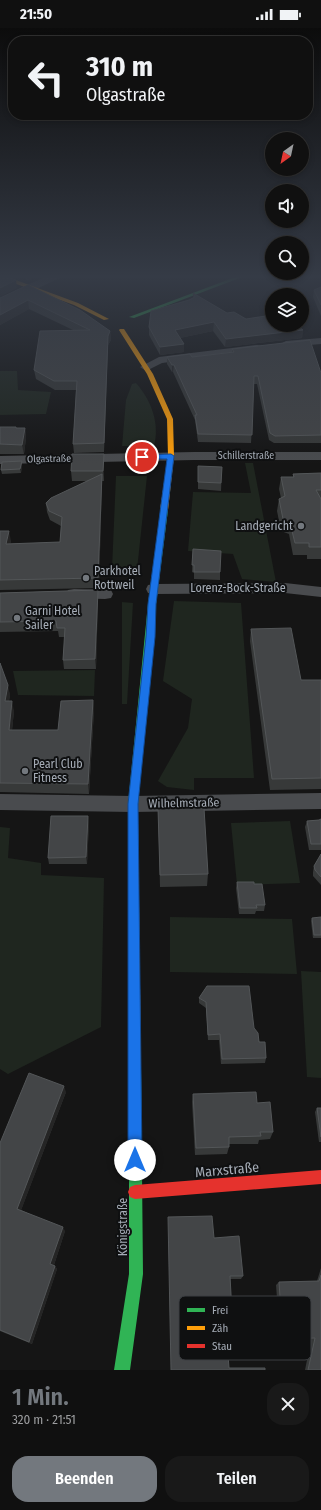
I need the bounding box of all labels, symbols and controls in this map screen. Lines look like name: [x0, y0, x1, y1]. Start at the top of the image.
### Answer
text: 21:50: [20, 5, 52, 23]
text: 310 m: [86, 50, 153, 83]
icon: left: [20, 52, 72, 104]
text: Olgastraße: [86, 84, 166, 106]
north arrow: [265, 132, 309, 176]
map controls: [265, 132, 309, 332]
button: sound: [265, 184, 309, 228]
button: search: [265, 236, 309, 280]
button: layers: [265, 288, 309, 332]
pin: [125, 440, 159, 474]
icon: arrive: [131, 446, 153, 468]
street label: Schillerstraße: [218, 450, 274, 462]
street label: Olgastraße: [27, 453, 71, 465]
place label: Landgericht: [235, 519, 293, 533]
marker: Landgericht: [296, 521, 306, 531]
place label: Parkhotel Rottweil: [94, 564, 141, 592]
marker: Parkhotel Rottweil: [81, 573, 91, 583]
street label: Lorenz-Bock-Straße: [190, 581, 286, 595]
place label: Garni Hotel Sailer: [25, 604, 81, 632]
marker: Garni Hotel Sailer: [12, 613, 22, 623]
place label: Pearl Club Fitness: [33, 757, 83, 785]
marker: Pearl Club Fitness: [20, 766, 30, 776]
street label: Wilhelmstraße: [148, 795, 220, 811]
position arrow: [114, 1139, 156, 1181]
street label: Marxstraße: [194, 1159, 260, 1181]
street label: Königstraße: [116, 1198, 130, 1256]
legend: [179, 1296, 311, 1360]
text: Frei: [212, 1304, 228, 1317]
text: Zäh: [212, 1322, 228, 1335]
text: Stau: [212, 1340, 232, 1353]
text: 1 Min.: [12, 1383, 69, 1411]
button: close: [267, 1383, 309, 1425]
text: 320 m · 21:51: [12, 1412, 76, 1427]
button: Beenden: [12, 1456, 157, 1502]
button: Teilen: [165, 1456, 309, 1502]

